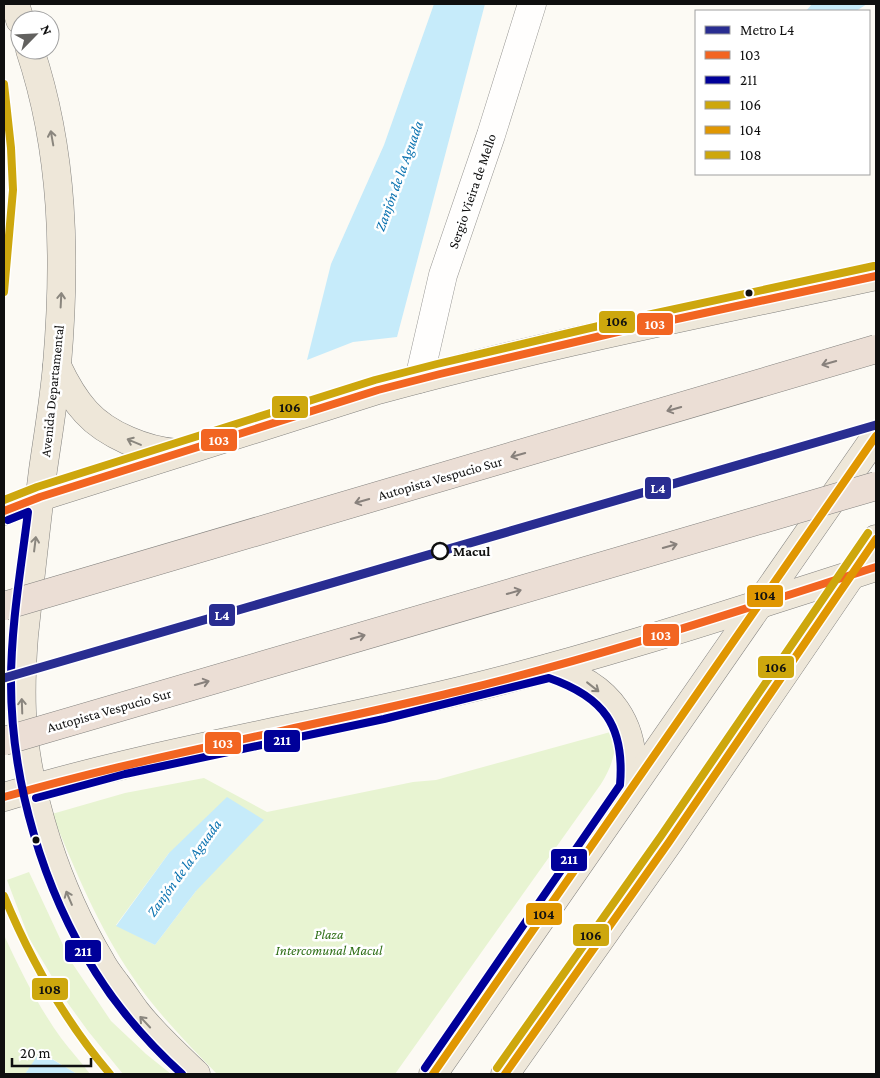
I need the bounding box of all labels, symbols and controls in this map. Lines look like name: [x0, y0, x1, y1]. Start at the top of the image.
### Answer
north arrow: [10, 10, 60, 60]
legend: [695, 10, 870, 175]
text: N: [38, 22, 56, 38]
text: Metro L4: [740, 22, 794, 38]
text: 103: [740, 47, 760, 63]
text: 211: [740, 72, 757, 88]
text: 106: [740, 97, 761, 113]
water label: Zanjón de la Aguada: [372, 119, 427, 234]
text: 104: [740, 122, 761, 138]
one-way arrow: [47, 130, 57, 146]
street label: Sergio Vieira de Mello: [445, 131, 499, 251]
text: 108: [740, 147, 762, 163]
unlabelled marker: [744, 288, 754, 298]
one-way arrow: [56, 292, 65, 308]
line badge: 106: [598, 310, 636, 334]
line badge: 103: [636, 312, 674, 336]
text: 106: [606, 313, 628, 329]
text: 103: [645, 316, 665, 332]
street label: Avenida Departamental: [37, 324, 67, 458]
one-way arrow: [822, 358, 838, 368]
line badge: 106: [271, 395, 309, 419]
text: 106: [279, 399, 301, 415]
one-way arrow: [666, 404, 682, 414]
line badge: 103: [200, 428, 238, 452]
text: 103: [209, 432, 229, 448]
one-way arrow: [127, 436, 142, 446]
one-way arrow: [510, 450, 526, 460]
street label: Autopista Vespucio Sur: [376, 453, 504, 503]
line badge: L4: [644, 476, 672, 500]
text: L4: [650, 480, 666, 496]
one-way arrow: [354, 496, 370, 506]
one-way arrow: [30, 536, 40, 552]
one-way arrow: [661, 540, 677, 550]
marker: Macul: [431, 542, 449, 560]
place label: Macul: [453, 543, 490, 559]
line badge: 104: [746, 584, 784, 608]
one-way arrow: [505, 586, 521, 596]
text: 104: [754, 587, 776, 603]
line badge: L4: [208, 603, 236, 627]
text: L4: [214, 607, 230, 623]
line badge: 103: [642, 623, 680, 647]
text: 103: [651, 627, 671, 643]
one-way arrow: [349, 632, 365, 642]
line badge: 106: [757, 655, 795, 679]
text: 106: [765, 659, 787, 675]
one-way arrow: [193, 677, 209, 687]
one-way arrow: [586, 682, 600, 692]
street label: Autopista Vespucio Sur: [45, 685, 173, 735]
one-way arrow: [17, 698, 27, 714]
line badge: 211: [263, 729, 301, 753]
line badge: 103: [204, 731, 242, 755]
text: 211: [273, 732, 291, 748]
text: 103: [213, 735, 233, 751]
water label: Zanjón de la Aguada: [143, 816, 225, 920]
unlabelled marker: [31, 835, 41, 845]
line badge: 211: [550, 848, 588, 872]
text: 211: [560, 851, 578, 867]
one-way arrow: [64, 891, 74, 906]
line badge: 104: [525, 902, 563, 926]
text: 104: [533, 906, 555, 922]
line badge: 106: [572, 923, 610, 947]
park label: Plaza Intercomunal Macul: [276, 926, 383, 958]
text: 106: [580, 927, 602, 943]
line badge: 211: [64, 939, 102, 963]
text: 211: [74, 943, 92, 959]
line badge: 108: [31, 977, 69, 1001]
text: 108: [39, 981, 61, 997]
one-way arrow: [139, 1015, 151, 1028]
scale bar: [12, 1036, 91, 1068]
text: 20 m: [20, 1045, 51, 1061]

